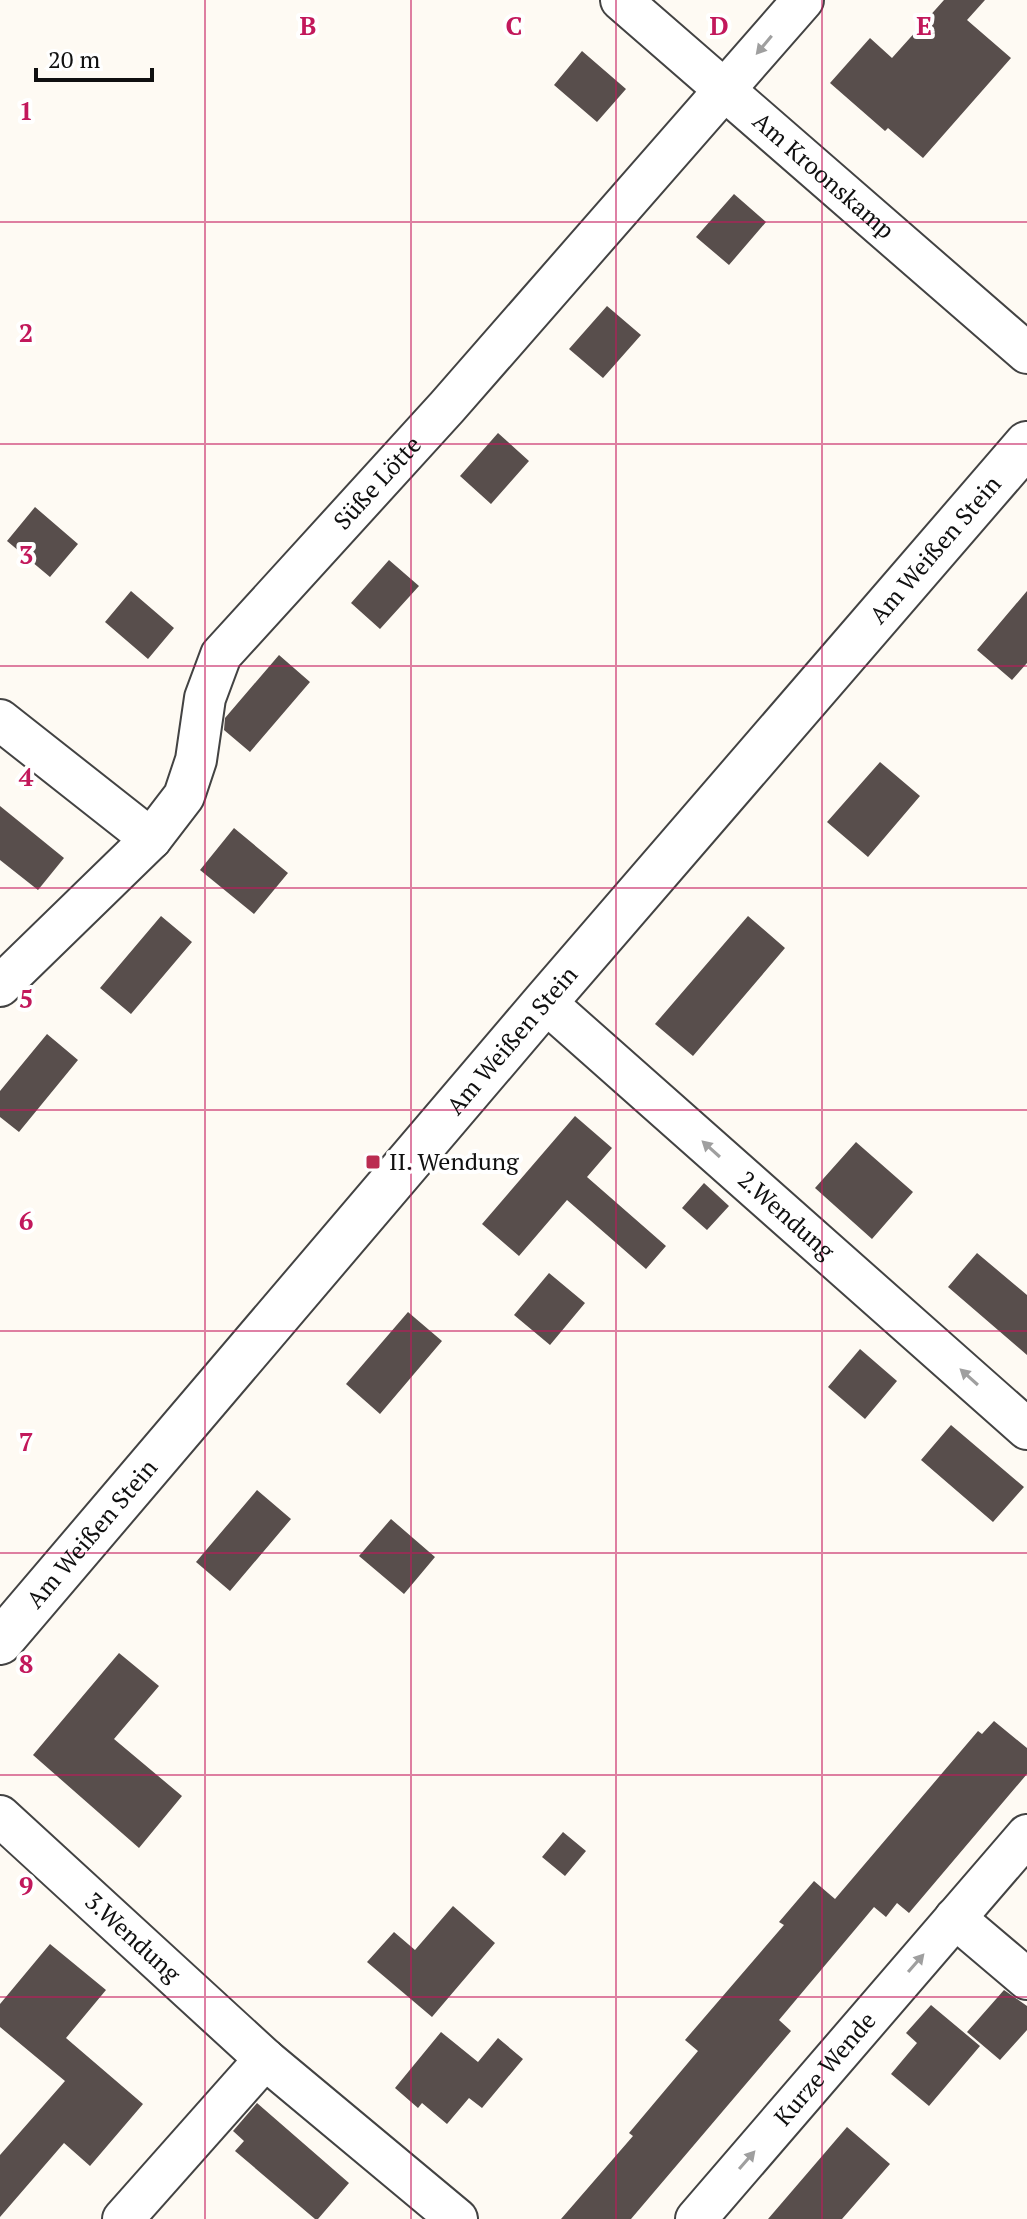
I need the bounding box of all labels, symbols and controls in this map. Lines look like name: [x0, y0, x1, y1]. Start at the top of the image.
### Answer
text: B: [300, 8, 316, 42]
text: C: [506, 8, 522, 42]
text: D: [709, 8, 729, 42]
text: E: [916, 8, 932, 42]
scale bar: [36, 32, 152, 82]
one-way arrow: [756, 35, 773, 55]
text: 20 m: [48, 43, 100, 75]
text: 1: [19, 93, 33, 127]
street label: Am Kroonskamp: [746, 105, 901, 245]
text: 2: [19, 315, 33, 349]
street label: Süße Lötte: [326, 429, 428, 536]
street label: Am Weißen Stein: [862, 468, 1008, 630]
text: 3: [19, 537, 33, 571]
text: 4: [19, 759, 34, 793]
street label: Am Weißen Stein: [439, 959, 584, 1121]
text: 5: [19, 981, 33, 1015]
one-way arrow: [702, 1140, 721, 1158]
place label: II. Wendung: [389, 1145, 519, 1177]
marker: II. Wendung: [364, 1153, 382, 1171]
street label: 2.Wendung: [731, 1163, 842, 1266]
text: 6: [19, 1203, 33, 1237]
one-way arrow: [959, 1368, 978, 1386]
text: 7: [19, 1424, 33, 1458]
street label: Am Weißen Stein: [19, 1452, 164, 1614]
text: 8: [19, 1646, 33, 1680]
text: 9: [19, 1868, 33, 1902]
street label: 3.Wendung: [79, 1885, 188, 1989]
one-way arrow: [907, 1953, 924, 1973]
street label: Kurze Wende: [767, 2005, 882, 2132]
one-way arrow: [737, 2150, 755, 2170]

